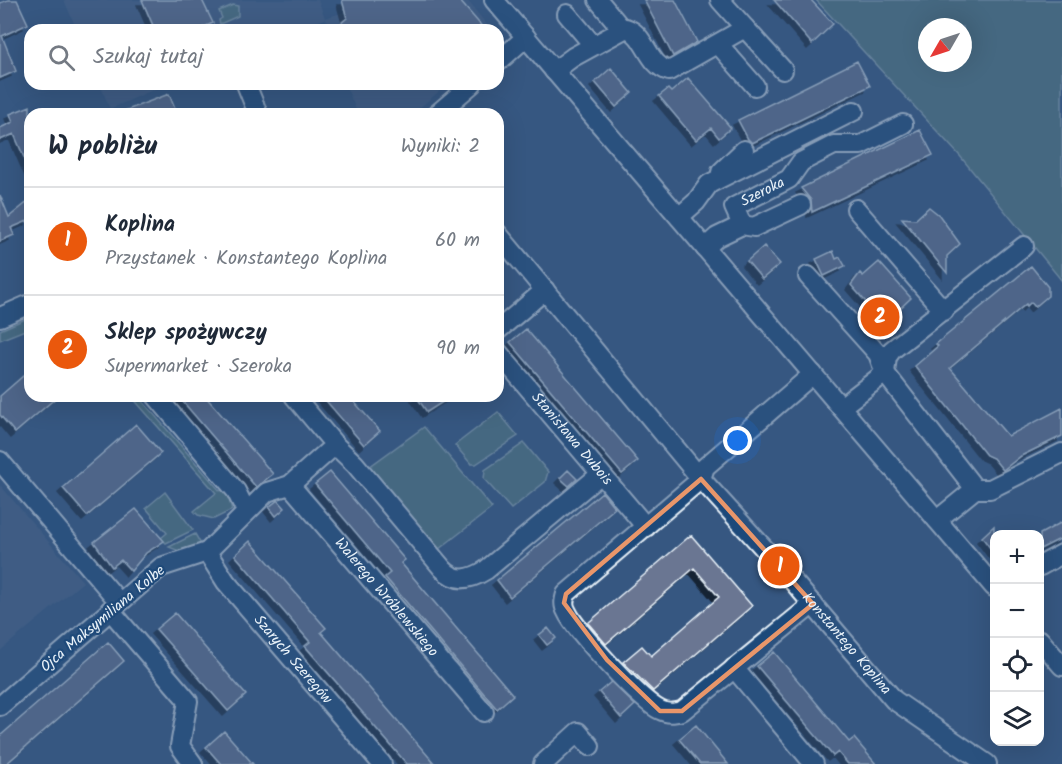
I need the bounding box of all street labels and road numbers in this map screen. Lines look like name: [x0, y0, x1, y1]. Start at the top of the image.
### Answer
street label: Szeroka: [736, 171, 789, 214]
street label: Stanisława Dubois: [525, 387, 619, 492]
street label: Walerego Wróblewskiego: [328, 532, 444, 663]
street label: Ojca Maksymiliana Kolbe: [35, 559, 171, 679]
street label: Konstantego Koplina: [795, 587, 897, 701]
street label: Szarych Szeregów: [247, 610, 339, 711]

